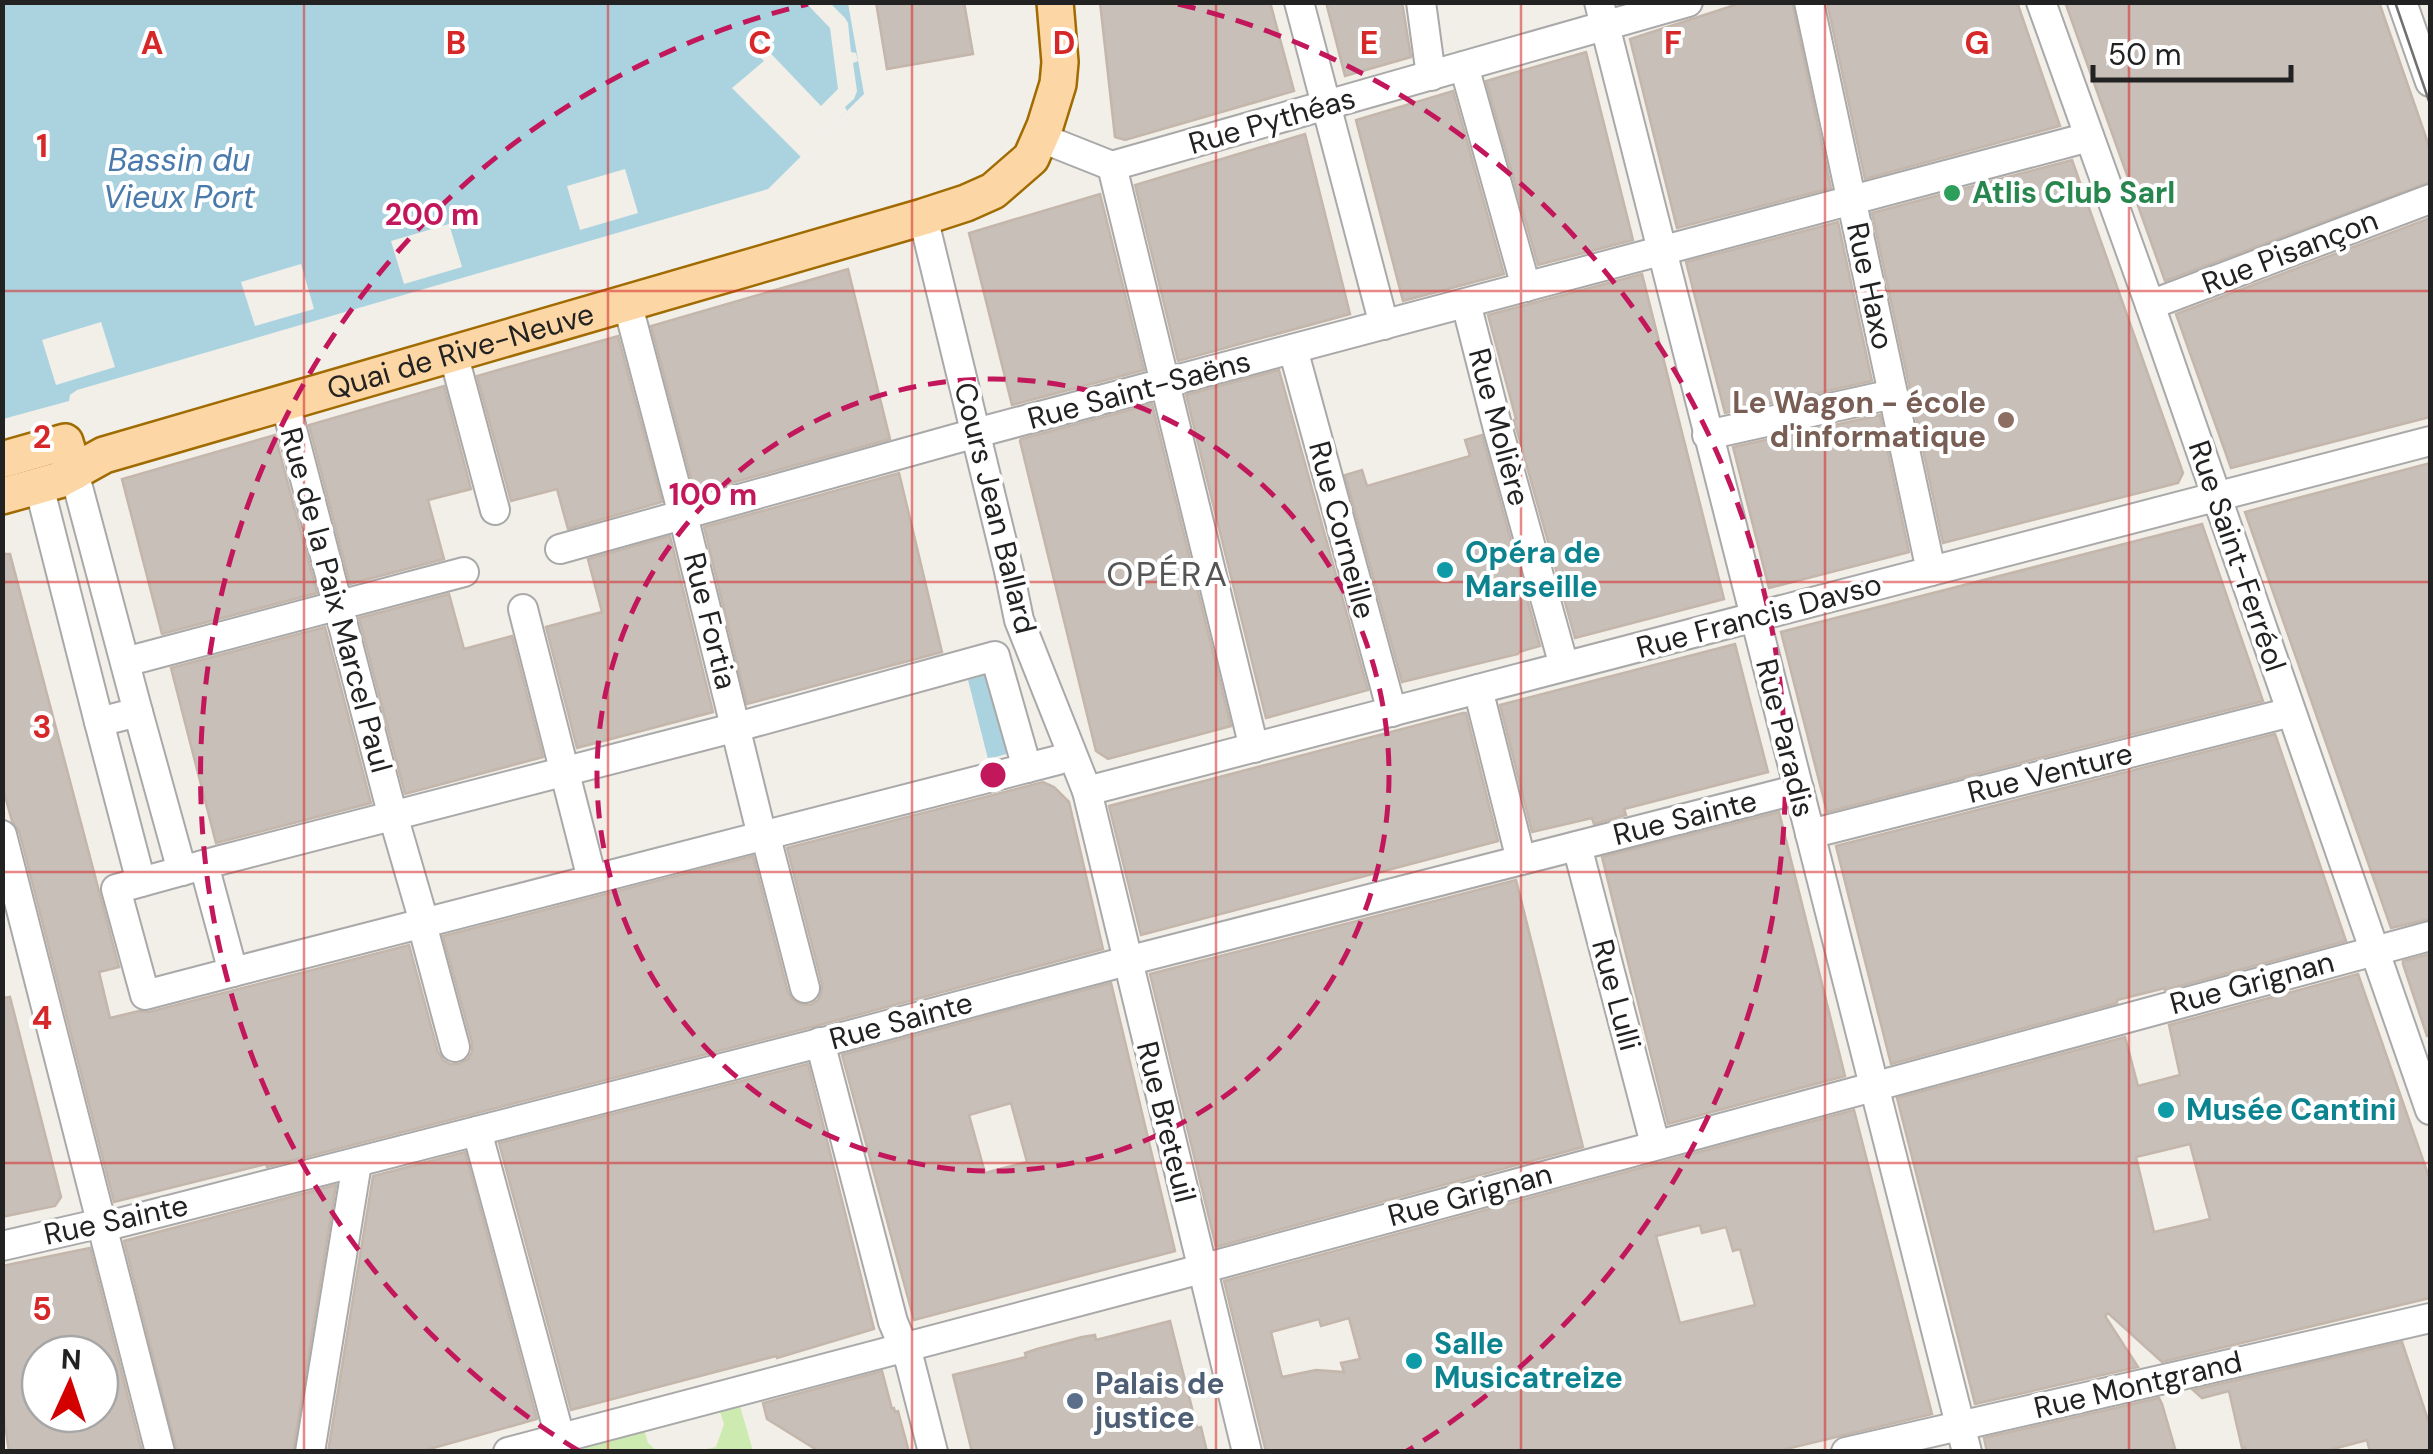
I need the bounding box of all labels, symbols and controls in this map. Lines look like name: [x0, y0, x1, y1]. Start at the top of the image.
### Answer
scale bar: [2093, 20, 2290, 82]
text: A: [141, 22, 163, 64]
text: B: [446, 22, 466, 64]
text: C: [748, 22, 772, 64]
text: D: [1053, 22, 1075, 64]
text: E: [1360, 22, 1378, 64]
text: F: [1664, 22, 1682, 64]
text: G: [1965, 22, 1989, 64]
text: 50 m: [2108, 35, 2182, 74]
street label: Rue Pythéas: [1184, 78, 1360, 163]
text: 1: [36, 125, 48, 167]
water label: Bassin du Vieux Port: [103, 139, 256, 218]
place label: Atlis Club Sarl: [1972, 173, 2175, 212]
marker: Atlis Club Sarl: [1941, 182, 1963, 204]
text: 200 m: [385, 195, 479, 234]
street label: Rue Pisançon: [2196, 200, 2383, 303]
street label: Rue Haxo: [1838, 219, 1903, 353]
street label: Quai de Rive-Neuve: [322, 294, 599, 408]
street label: Rue Saint-Saëns: [1023, 341, 1255, 438]
street label: Rue Molière: [1460, 344, 1539, 510]
street label: Cours Jean Ballard: [945, 378, 1046, 638]
place label: Le Wagon - école d'informatique: [1732, 383, 1986, 456]
marker: Le Wagon - école d'informatique: [1995, 409, 2017, 431]
text: 2: [33, 416, 51, 458]
street label: Rue de la Paix Marcel Paul: [272, 423, 401, 777]
street label: Rue Saint-Ferréol: [2180, 435, 2295, 676]
street label: Rue Corneille: [1300, 437, 1385, 623]
text: 100 m: [669, 475, 757, 514]
place label: Opéra de Marseille: [1465, 533, 1601, 606]
street label: Rue Fortia: [675, 548, 746, 693]
district label: OPÉRA: [1106, 551, 1230, 597]
marker: Opéra de Marseille: [1434, 559, 1456, 581]
street label: Rue Francis Davso: [1632, 564, 1886, 667]
street label: Rue Paradis: [1747, 655, 1824, 821]
text: 3: [32, 706, 52, 748]
street label: Rue Venture: [1963, 733, 2137, 812]
centre of rings: [975, 757, 1011, 793]
street label: Rue Sainte: [1609, 781, 1761, 854]
street label: Rue Lulli: [1583, 935, 1650, 1055]
street label: Rue Grignan: [2165, 942, 2338, 1023]
street label: Rue Sainte: [825, 983, 977, 1058]
text: 4: [32, 997, 52, 1039]
street label: Rue Breteuil: [1128, 1037, 1205, 1206]
place label: Musée Cantini: [2186, 1090, 2396, 1129]
marker: Musée Cantini: [2155, 1099, 2177, 1121]
street label: Rue Grignan: [1383, 1154, 1556, 1235]
street label: Rue Sainte: [40, 1185, 192, 1254]
text: 5: [32, 1288, 52, 1330]
place label: Salle Musicatreize: [1434, 1324, 1623, 1397]
north arrow: [20, 1334, 120, 1434]
text: N: [60, 1341, 82, 1379]
street label: Rue Montgrand: [2030, 1342, 2246, 1427]
marker: Salle Musicatreize: [1403, 1350, 1425, 1372]
place label: Palais de justice: [1094, 1364, 1225, 1437]
marker: Palais de justice: [1064, 1390, 1086, 1412]

